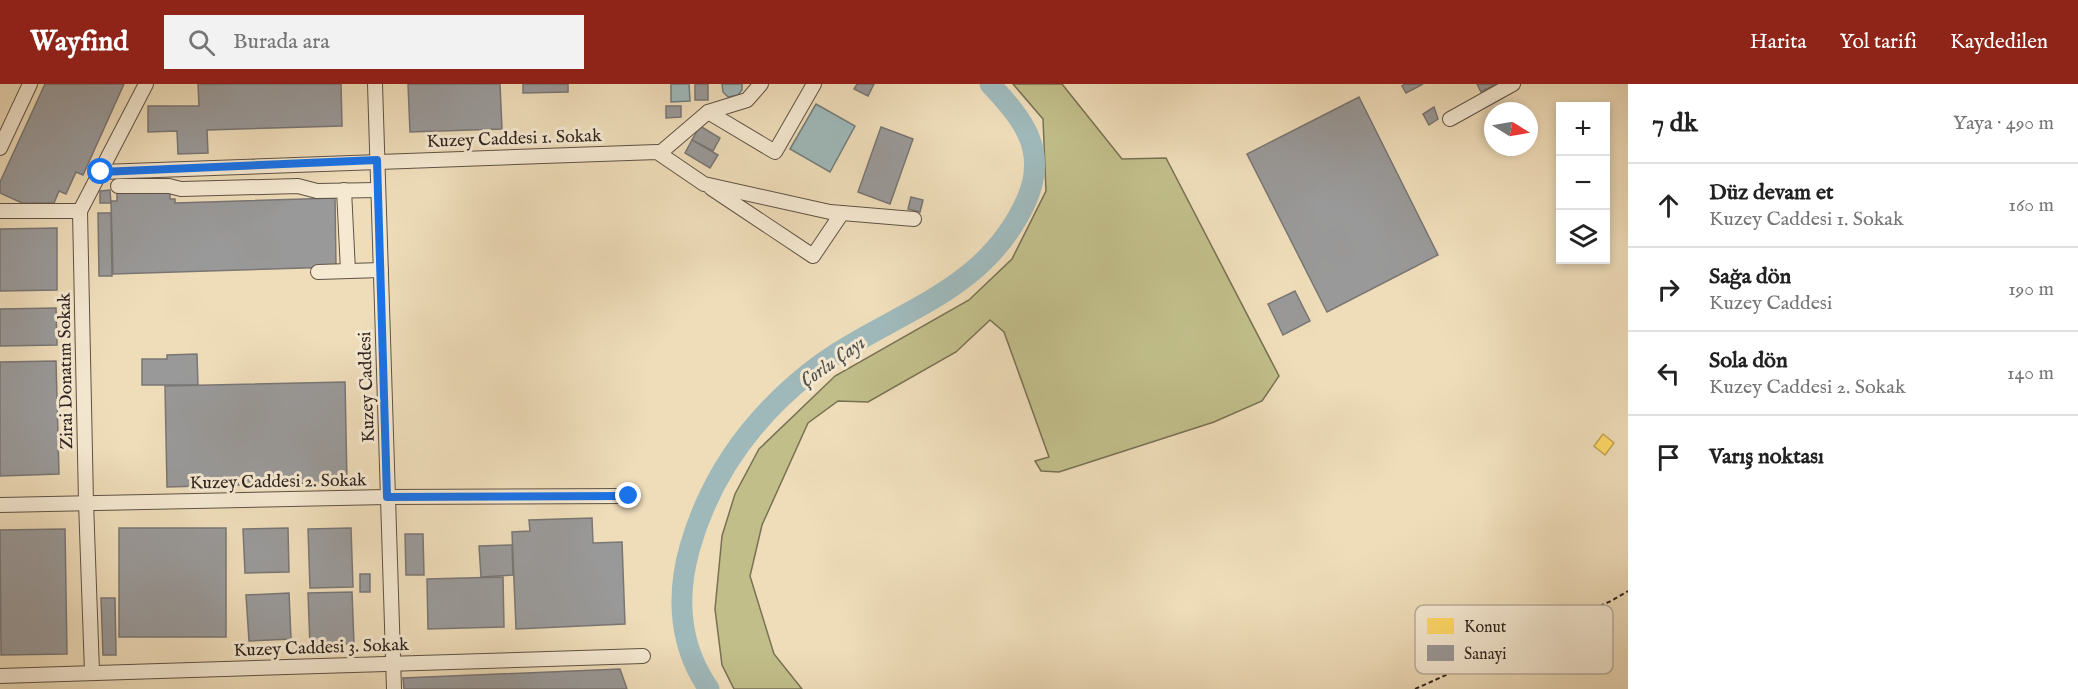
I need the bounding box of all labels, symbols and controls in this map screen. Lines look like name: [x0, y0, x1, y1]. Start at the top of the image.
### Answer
search box: [164, 15, 584, 69]
text: Wayfind: [30, 25, 128, 60]
icon: search: [185, 26, 218, 59]
text: Burada ara: [233, 28, 330, 56]
text: Harita: [1750, 29, 1807, 56]
text: Yol tarifi: [1840, 29, 1917, 56]
text: Kaydedilen: [1950, 29, 2048, 56]
north arrow: [1484, 102, 1538, 156]
map controls: [1556, 102, 1610, 264]
button: +: [1556, 102, 1610, 156]
text: 7 dk: [1652, 107, 1698, 140]
text: Yaya · 490 m: [1953, 111, 2054, 136]
street label: Kuzey Caddesi 1. Sokak: [426, 125, 602, 154]
button: −: [1556, 156, 1610, 210]
route start: [87, 158, 113, 184]
text: Düz devam et: [1709, 179, 1834, 207]
icon: ahead: [1652, 189, 1685, 222]
text: 160 m: [2008, 193, 2054, 218]
text: Kuzey Caddesi 1. Sokak: [1709, 207, 1904, 232]
button: layers: [1556, 210, 1610, 264]
text: Sağa dön: [1709, 263, 1791, 291]
icon: right: [1652, 273, 1685, 306]
text: 190 m: [2008, 277, 2054, 302]
text: Kuzey Caddesi: [1709, 291, 1832, 316]
street label: Zirai Donatım Sokak: [54, 292, 79, 450]
street label: Kuzey Caddesi: [354, 331, 381, 443]
water label: Çorlu Çayı: [795, 331, 870, 394]
text: Sola dön: [1709, 347, 1788, 375]
icon: left: [1652, 357, 1685, 390]
text: 140 m: [2007, 361, 2054, 386]
text: Kuzey Caddesi 2. Sokak: [1709, 375, 1906, 400]
icon: arrive: [1652, 441, 1685, 474]
text: Varış noktası: [1709, 443, 1824, 471]
street label: Kuzey Caddesi 2. Sokak: [189, 469, 367, 496]
route end: [615, 482, 641, 508]
legend: [1415, 605, 1613, 674]
text: Konut: [1464, 618, 1507, 638]
street label: Kuzey Caddesi 3. Sokak: [233, 634, 409, 663]
text: Sanayi: [1464, 645, 1507, 665]

